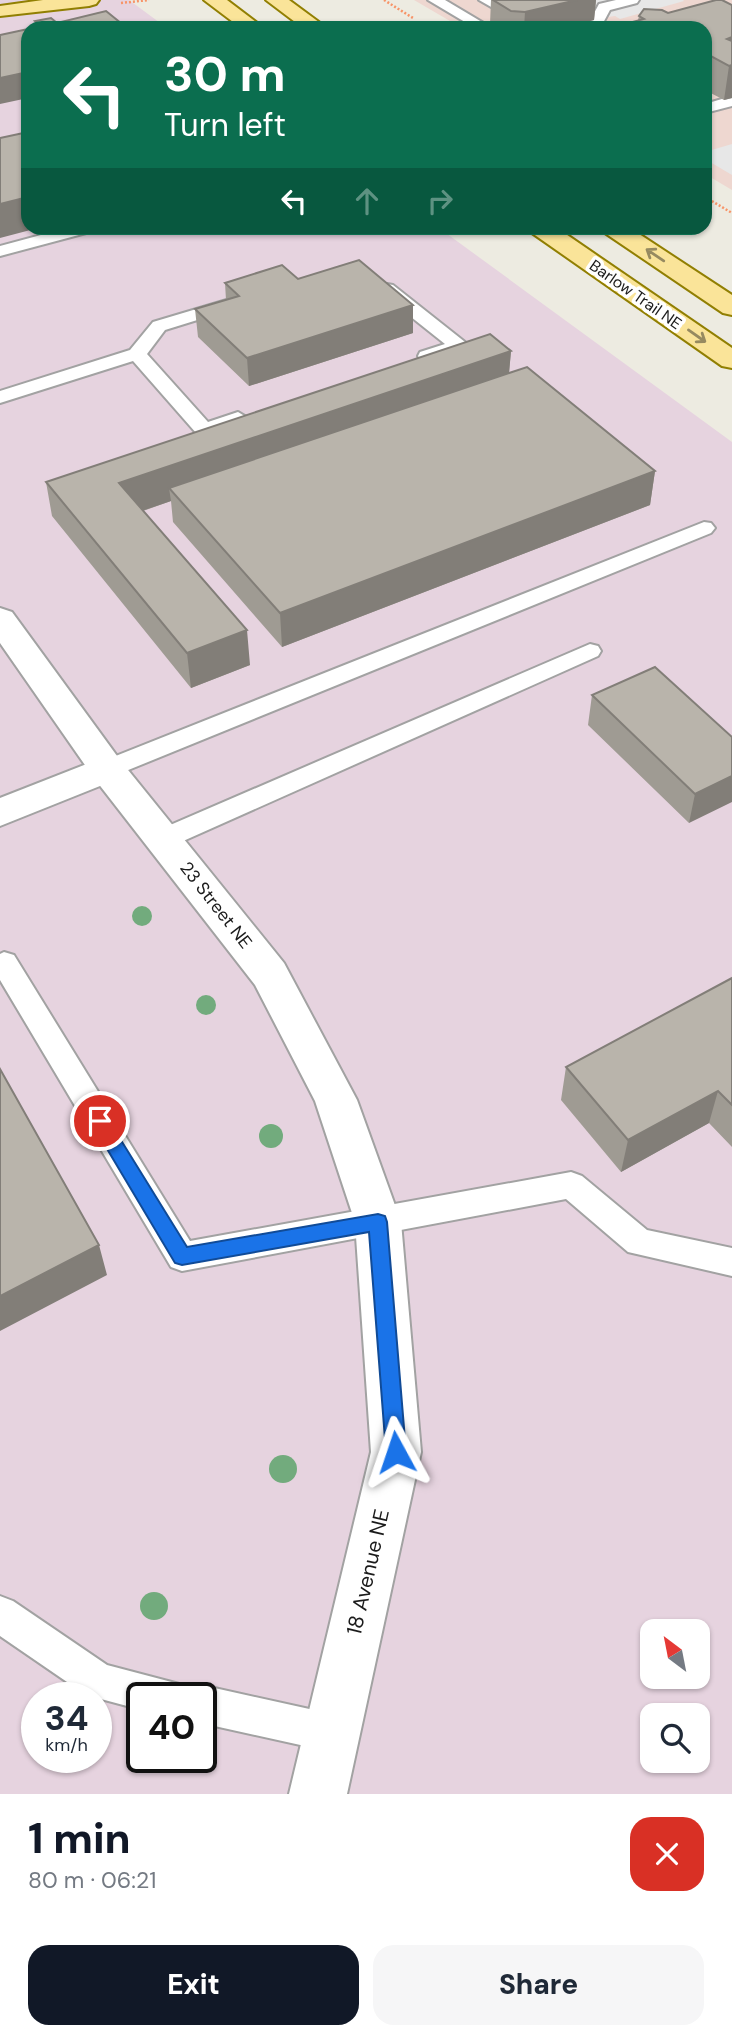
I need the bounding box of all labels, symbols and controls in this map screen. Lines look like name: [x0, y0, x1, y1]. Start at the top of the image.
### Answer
text: 30 m: [164, 42, 286, 106]
icon: left: [49, 49, 140, 140]
text: Turn left: [164, 104, 286, 146]
icon: left: [275, 182, 313, 220]
icon: ahead: [348, 182, 386, 220]
icon: right: [421, 182, 459, 220]
one-way arrow: [646, 248, 665, 262]
street label: Barlow Trail NE: [585, 255, 686, 334]
one-way arrow: [687, 329, 706, 343]
street label: 23 Street NE: [174, 857, 258, 953]
pin: [70, 1091, 130, 1151]
icon: arrive: [81, 1102, 119, 1140]
position arrow: [359, 1415, 433, 1489]
street label: 18 Avenue NE: [340, 1506, 396, 1638]
north arrow: [640, 1619, 710, 1689]
map controls: [640, 1619, 710, 1773]
speed limit sign: 40: [126, 1682, 217, 1773]
text: 34: [45, 1695, 88, 1741]
button: search: [640, 1703, 710, 1773]
text: km/h: [45, 1733, 88, 1757]
text: 1 min: [28, 1811, 131, 1866]
button: close: [630, 1817, 704, 1891]
text: 80 m · 06:21: [28, 1865, 156, 1895]
button: Exit: [28, 1945, 359, 2025]
button: Share: [373, 1945, 704, 2025]

